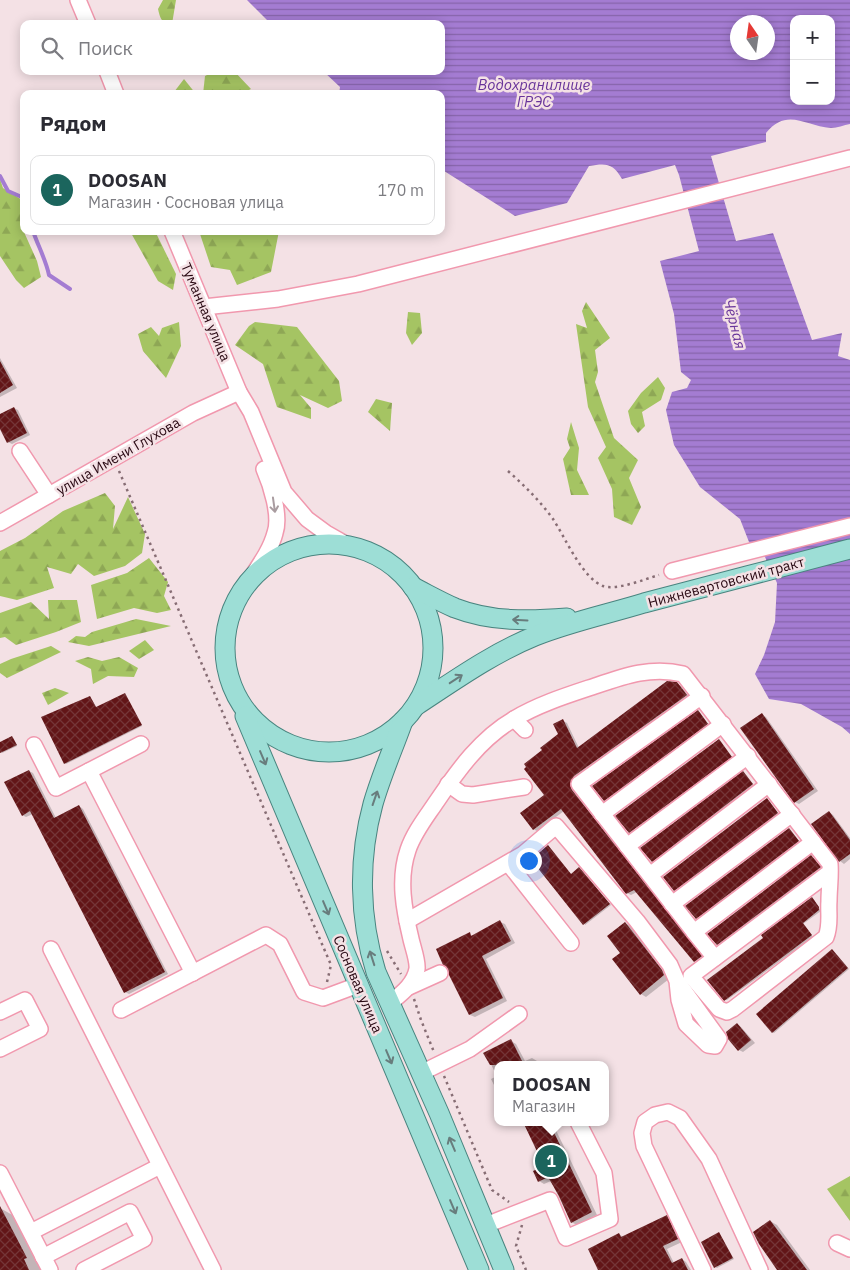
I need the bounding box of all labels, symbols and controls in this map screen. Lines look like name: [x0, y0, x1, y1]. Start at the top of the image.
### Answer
north arrow: [730, 15, 775, 60]
map controls: [790, 15, 835, 105]
button: +: [790, 15, 835, 60]
search box: [20, 20, 445, 75]
icon: search: [38, 34, 66, 62]
text: Поиск: [78, 36, 133, 60]
button: −: [790, 60, 835, 105]
water label: Водохранилище ГРЭС: [478, 75, 591, 111]
text: Рядом: [40, 109, 107, 137]
text: DOOSAN: [88, 168, 167, 192]
text: 1: [52, 180, 62, 200]
text: 170 m: [377, 180, 424, 200]
text: Магазин · Сосновая улица: [88, 192, 284, 212]
street label: Туманная улица: [177, 260, 235, 364]
water label: Чёрная: [720, 297, 750, 351]
street label: улица Имени Глухова: [53, 413, 184, 499]
one-way arrow: [270, 496, 280, 512]
street label: Нижневартовский тракт: [646, 552, 807, 612]
one-way arrow: [512, 616, 528, 625]
one-way arrow: [449, 674, 463, 684]
one-way arrow: [258, 750, 268, 765]
one-way arrow: [371, 791, 380, 806]
your location: [516, 848, 542, 874]
one-way arrow: [321, 900, 331, 915]
street label: Сосновая улица: [329, 932, 387, 1036]
one-way arrow: [366, 950, 376, 966]
one-way arrow: [385, 1049, 395, 1064]
popup: [494, 1061, 609, 1126]
text: DOOSAN: [512, 1072, 591, 1096]
text: Магазин: [512, 1096, 576, 1116]
one-way arrow: [447, 1137, 456, 1152]
pin: 1: [535, 1142, 567, 1180]
one-way arrow: [448, 1199, 458, 1214]

